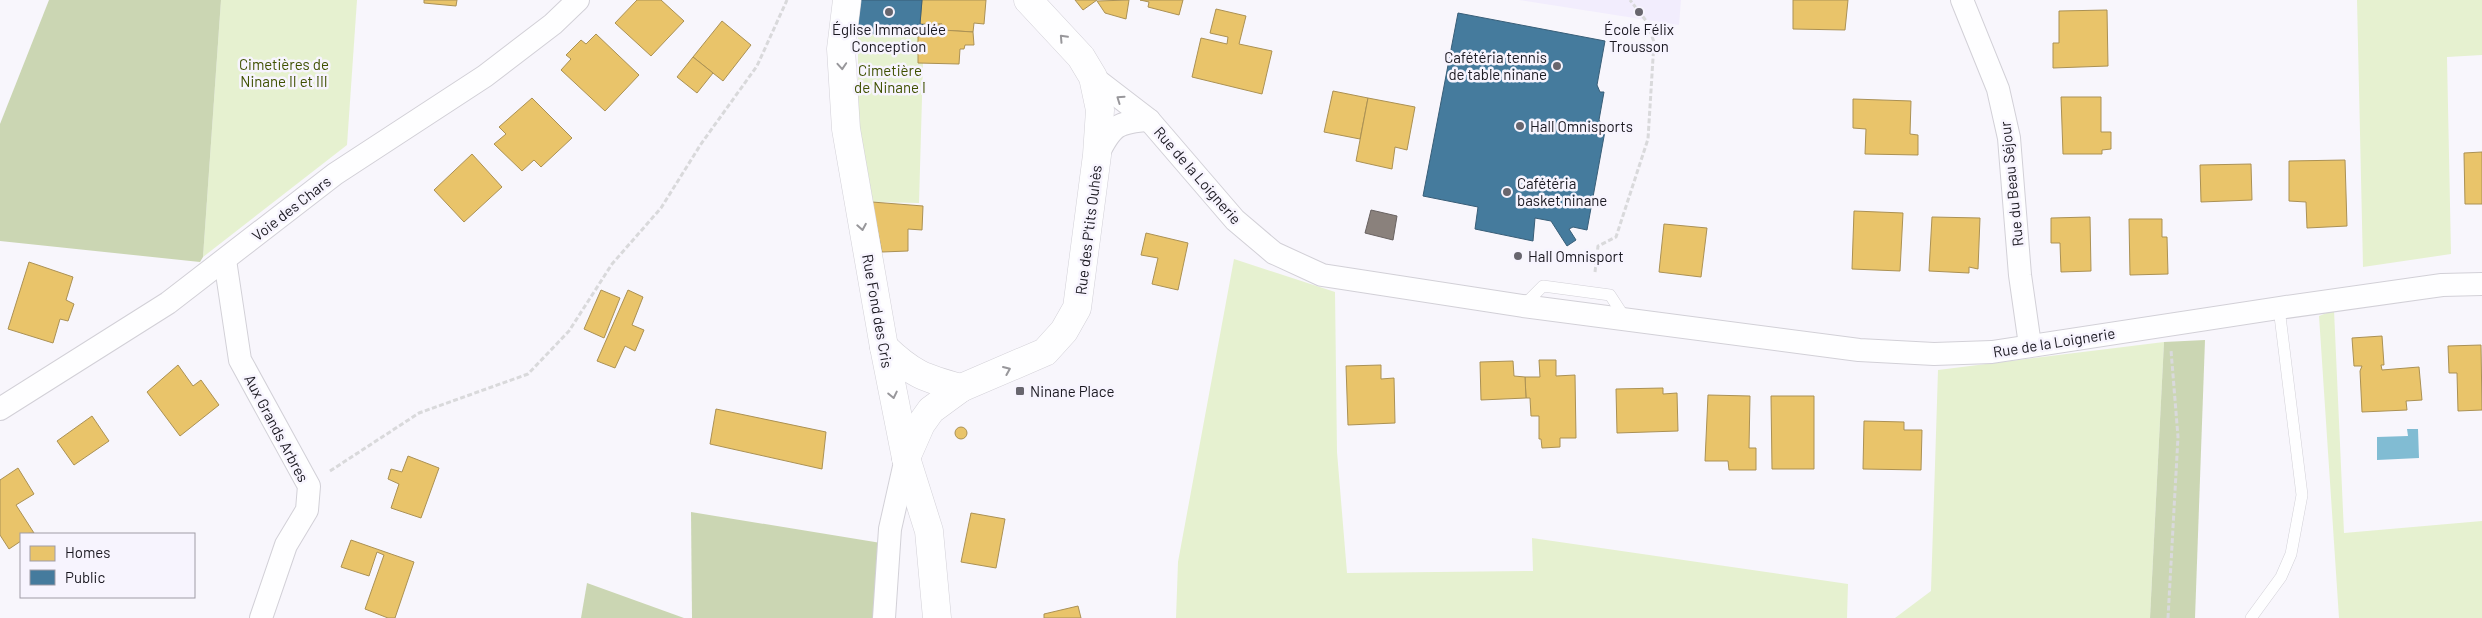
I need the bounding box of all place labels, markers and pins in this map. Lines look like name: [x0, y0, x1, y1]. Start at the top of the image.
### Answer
marker: Église Immaculée Conception: [883, 6, 895, 18]
marker: École Félix Trousson: [1633, 6, 1645, 18]
place label: Église Immaculée Conception: [832, 20, 946, 55]
place label: École Félix Trousson: [1604, 20, 1674, 55]
place label: Cafétéria tennis de table ninane: [1444, 48, 1547, 83]
marker: Cafétéria tennis de table ninane: [1551, 60, 1563, 72]
place label: Hall Omnisports: [1530, 117, 1633, 135]
marker: Hall Omnisports: [1514, 120, 1526, 132]
place label: Cafétéria basket ninane: [1517, 174, 1607, 209]
marker: Cafétéria basket ninane: [1501, 186, 1513, 198]
place label: Hall Omnisport: [1528, 247, 1624, 265]
marker: Hall Omnisport: [1512, 250, 1524, 262]
place label: Ninane Place: [1030, 382, 1114, 400]
marker: Ninane Place: [1014, 385, 1026, 397]

